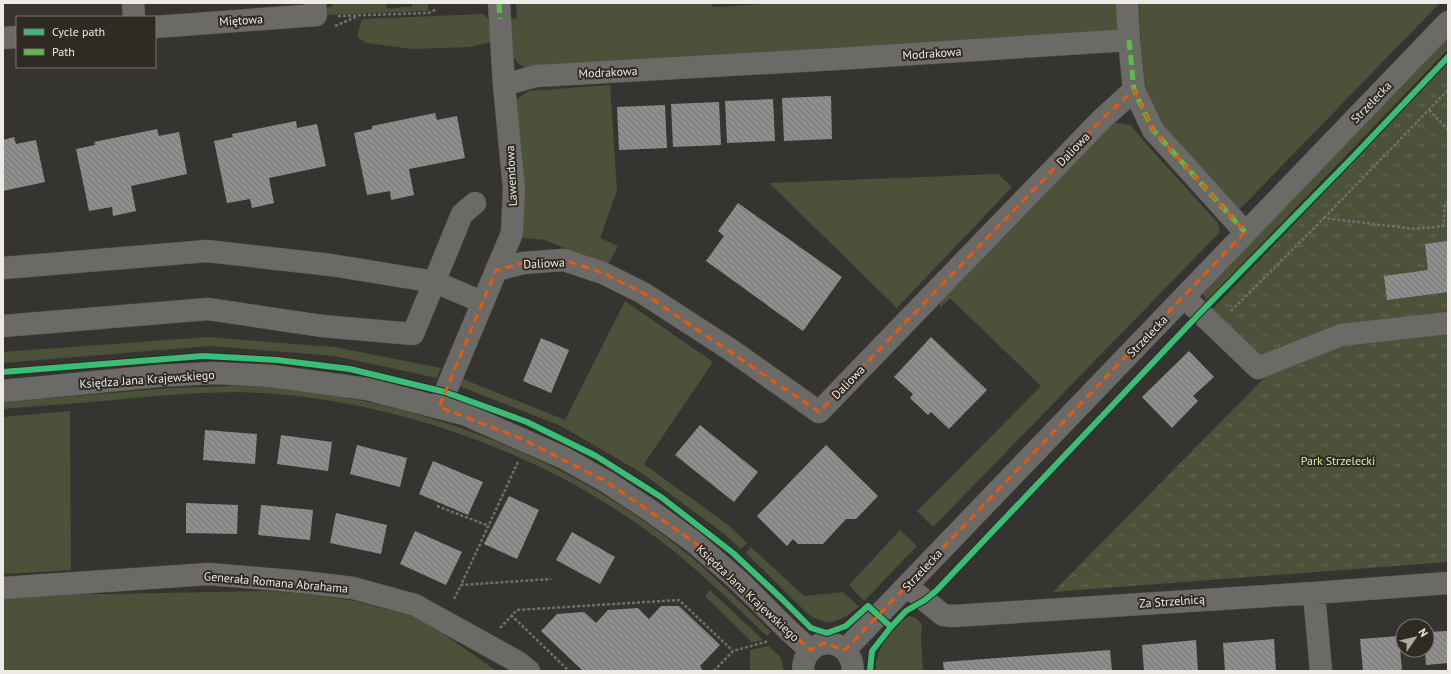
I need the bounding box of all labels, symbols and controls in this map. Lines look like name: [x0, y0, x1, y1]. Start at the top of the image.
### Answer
street label: Miętowa: [219, 11, 263, 29]
legend: [16, 16, 156, 68]
text: Cycle path: [52, 24, 105, 39]
street label: Modrakowa: [902, 43, 962, 63]
text: Path: [52, 44, 75, 59]
street label: Modrakowa: [578, 63, 638, 81]
street label: Strzelecka: [1347, 78, 1395, 126]
street label: Daliowa: [1053, 129, 1093, 169]
street label: Lawendowa: [502, 145, 520, 207]
street label: Daliowa: [523, 254, 565, 272]
street label: Strzelecka: [1123, 312, 1171, 360]
street label: Daliowa: [828, 362, 868, 402]
street label: Księdza Jana Krajewskiego: [79, 367, 215, 391]
park label: Park Strzelecki: [1301, 453, 1375, 468]
street label: Księdza Jana Krajewskiego: [693, 541, 803, 645]
street label: Strzelecka: [899, 546, 945, 594]
street label: Generała Romana Abrahama: [203, 568, 349, 596]
street label: Za Strzelnicą: [1139, 591, 1205, 611]
north arrow: [1395, 618, 1435, 658]
text: N: [1415, 625, 1431, 639]

